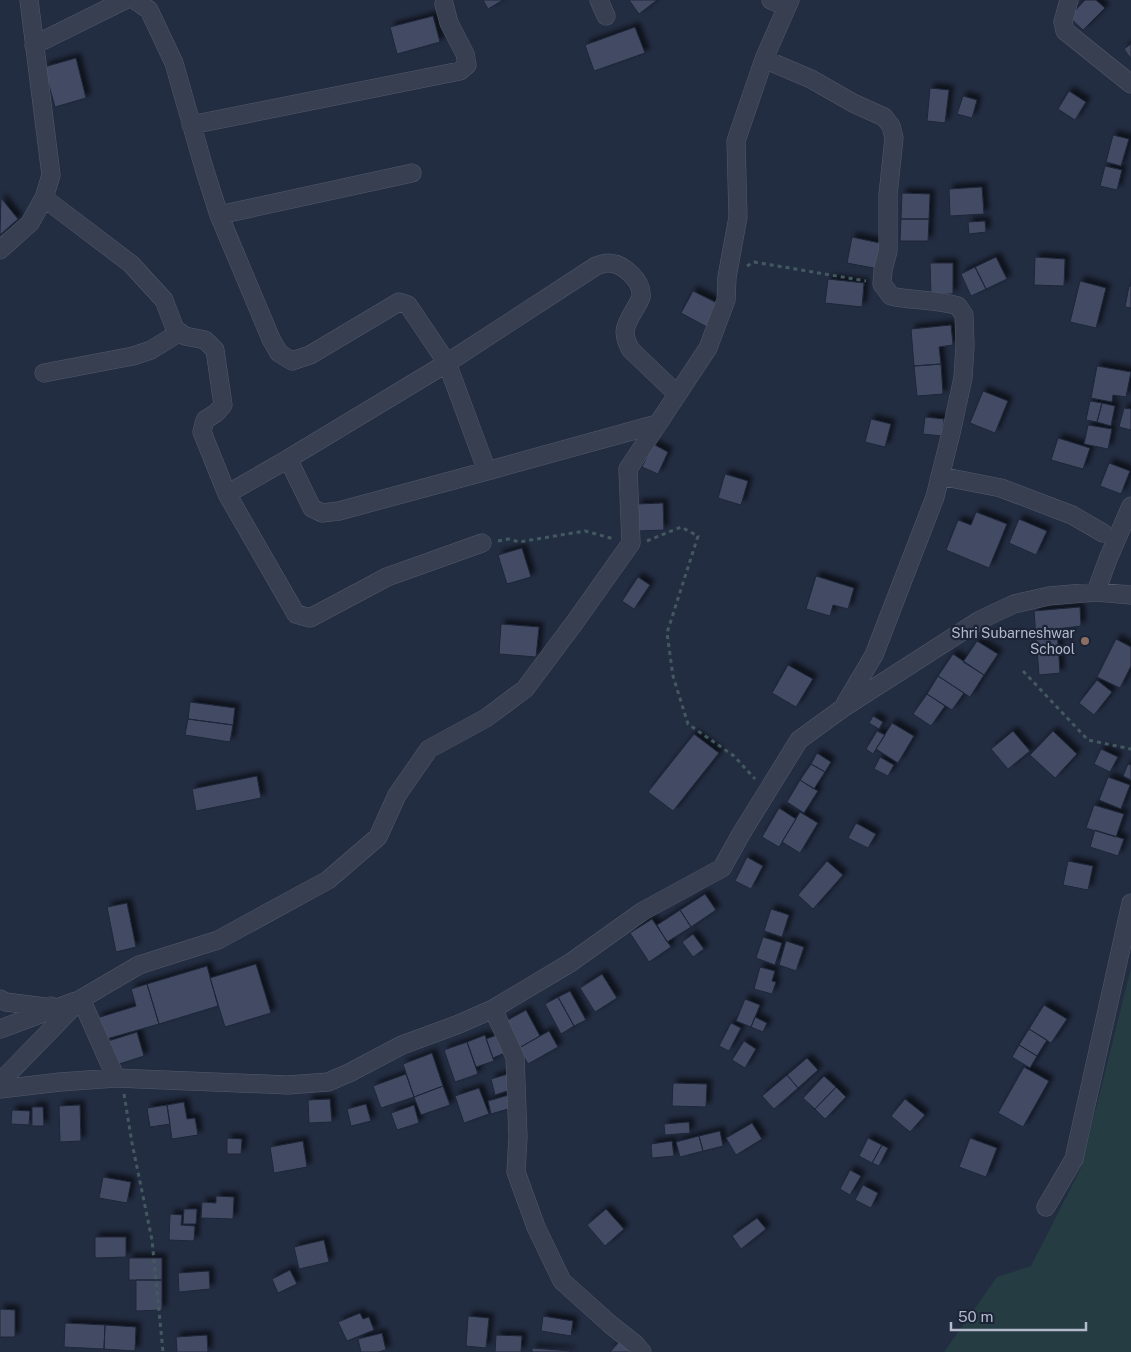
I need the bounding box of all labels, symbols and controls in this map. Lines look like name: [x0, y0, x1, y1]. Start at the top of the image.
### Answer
place label: Shri Subarneshwar School: [951, 625, 1075, 657]
marker: Shri Subarneshwar School: [1079, 635, 1091, 647]
scale bar: [951, 1300, 1086, 1332]
text: 50 m: [958, 1308, 993, 1325]

